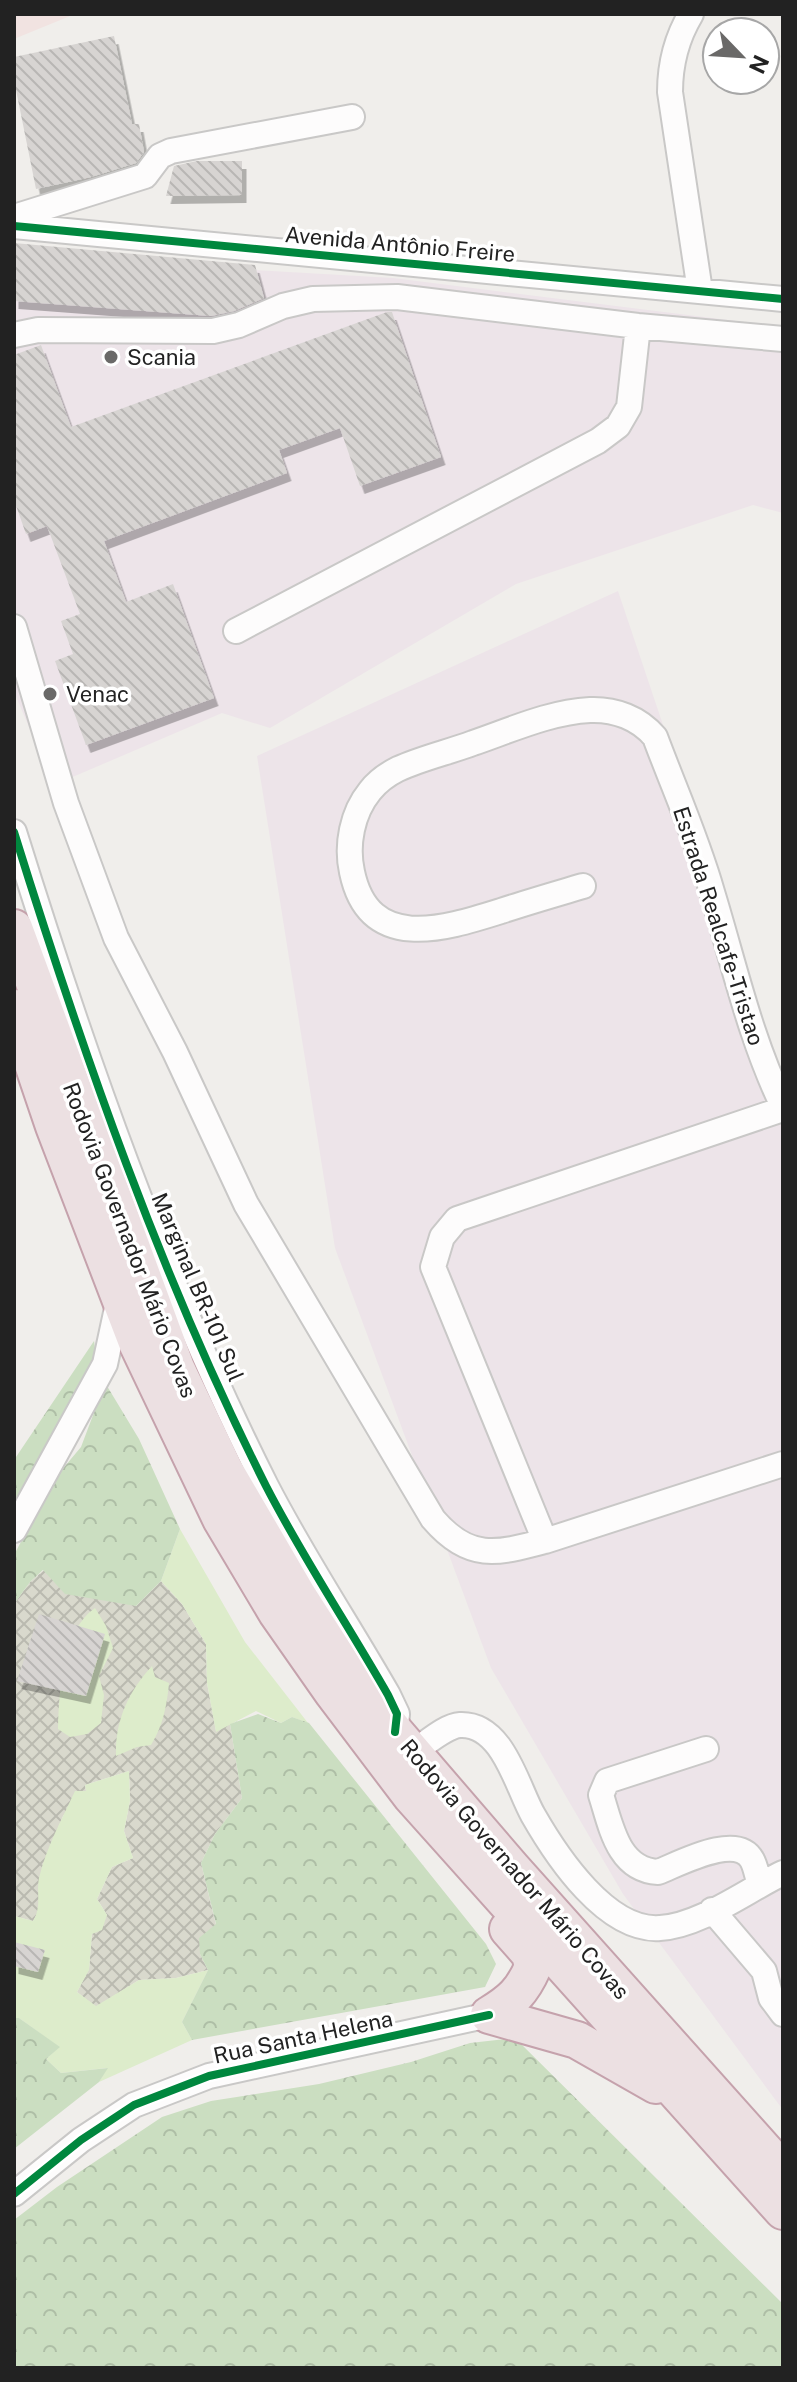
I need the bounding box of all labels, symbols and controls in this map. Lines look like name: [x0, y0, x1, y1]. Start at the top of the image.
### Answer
north arrow: [701, 16, 781, 96]
text: N: [744, 51, 775, 78]
street label: Avenida Antônio Freire: [284, 221, 516, 267]
place label: Scania: [127, 344, 196, 370]
marker: Scania: [102, 348, 120, 366]
place label: Venac: [66, 681, 129, 707]
marker: Venac: [41, 685, 59, 703]
street label: Estrada Realcafe-Tristao: [668, 803, 770, 1049]
street label: Rodovia Governador Mário Covas: [58, 1079, 202, 1401]
street label: Marginal BR-101 Sul: [146, 1189, 250, 1385]
street label: Rodovia Governador Mário Covas: [395, 1734, 635, 2004]
street label: Rua Santa Helena: [211, 2005, 395, 2069]

